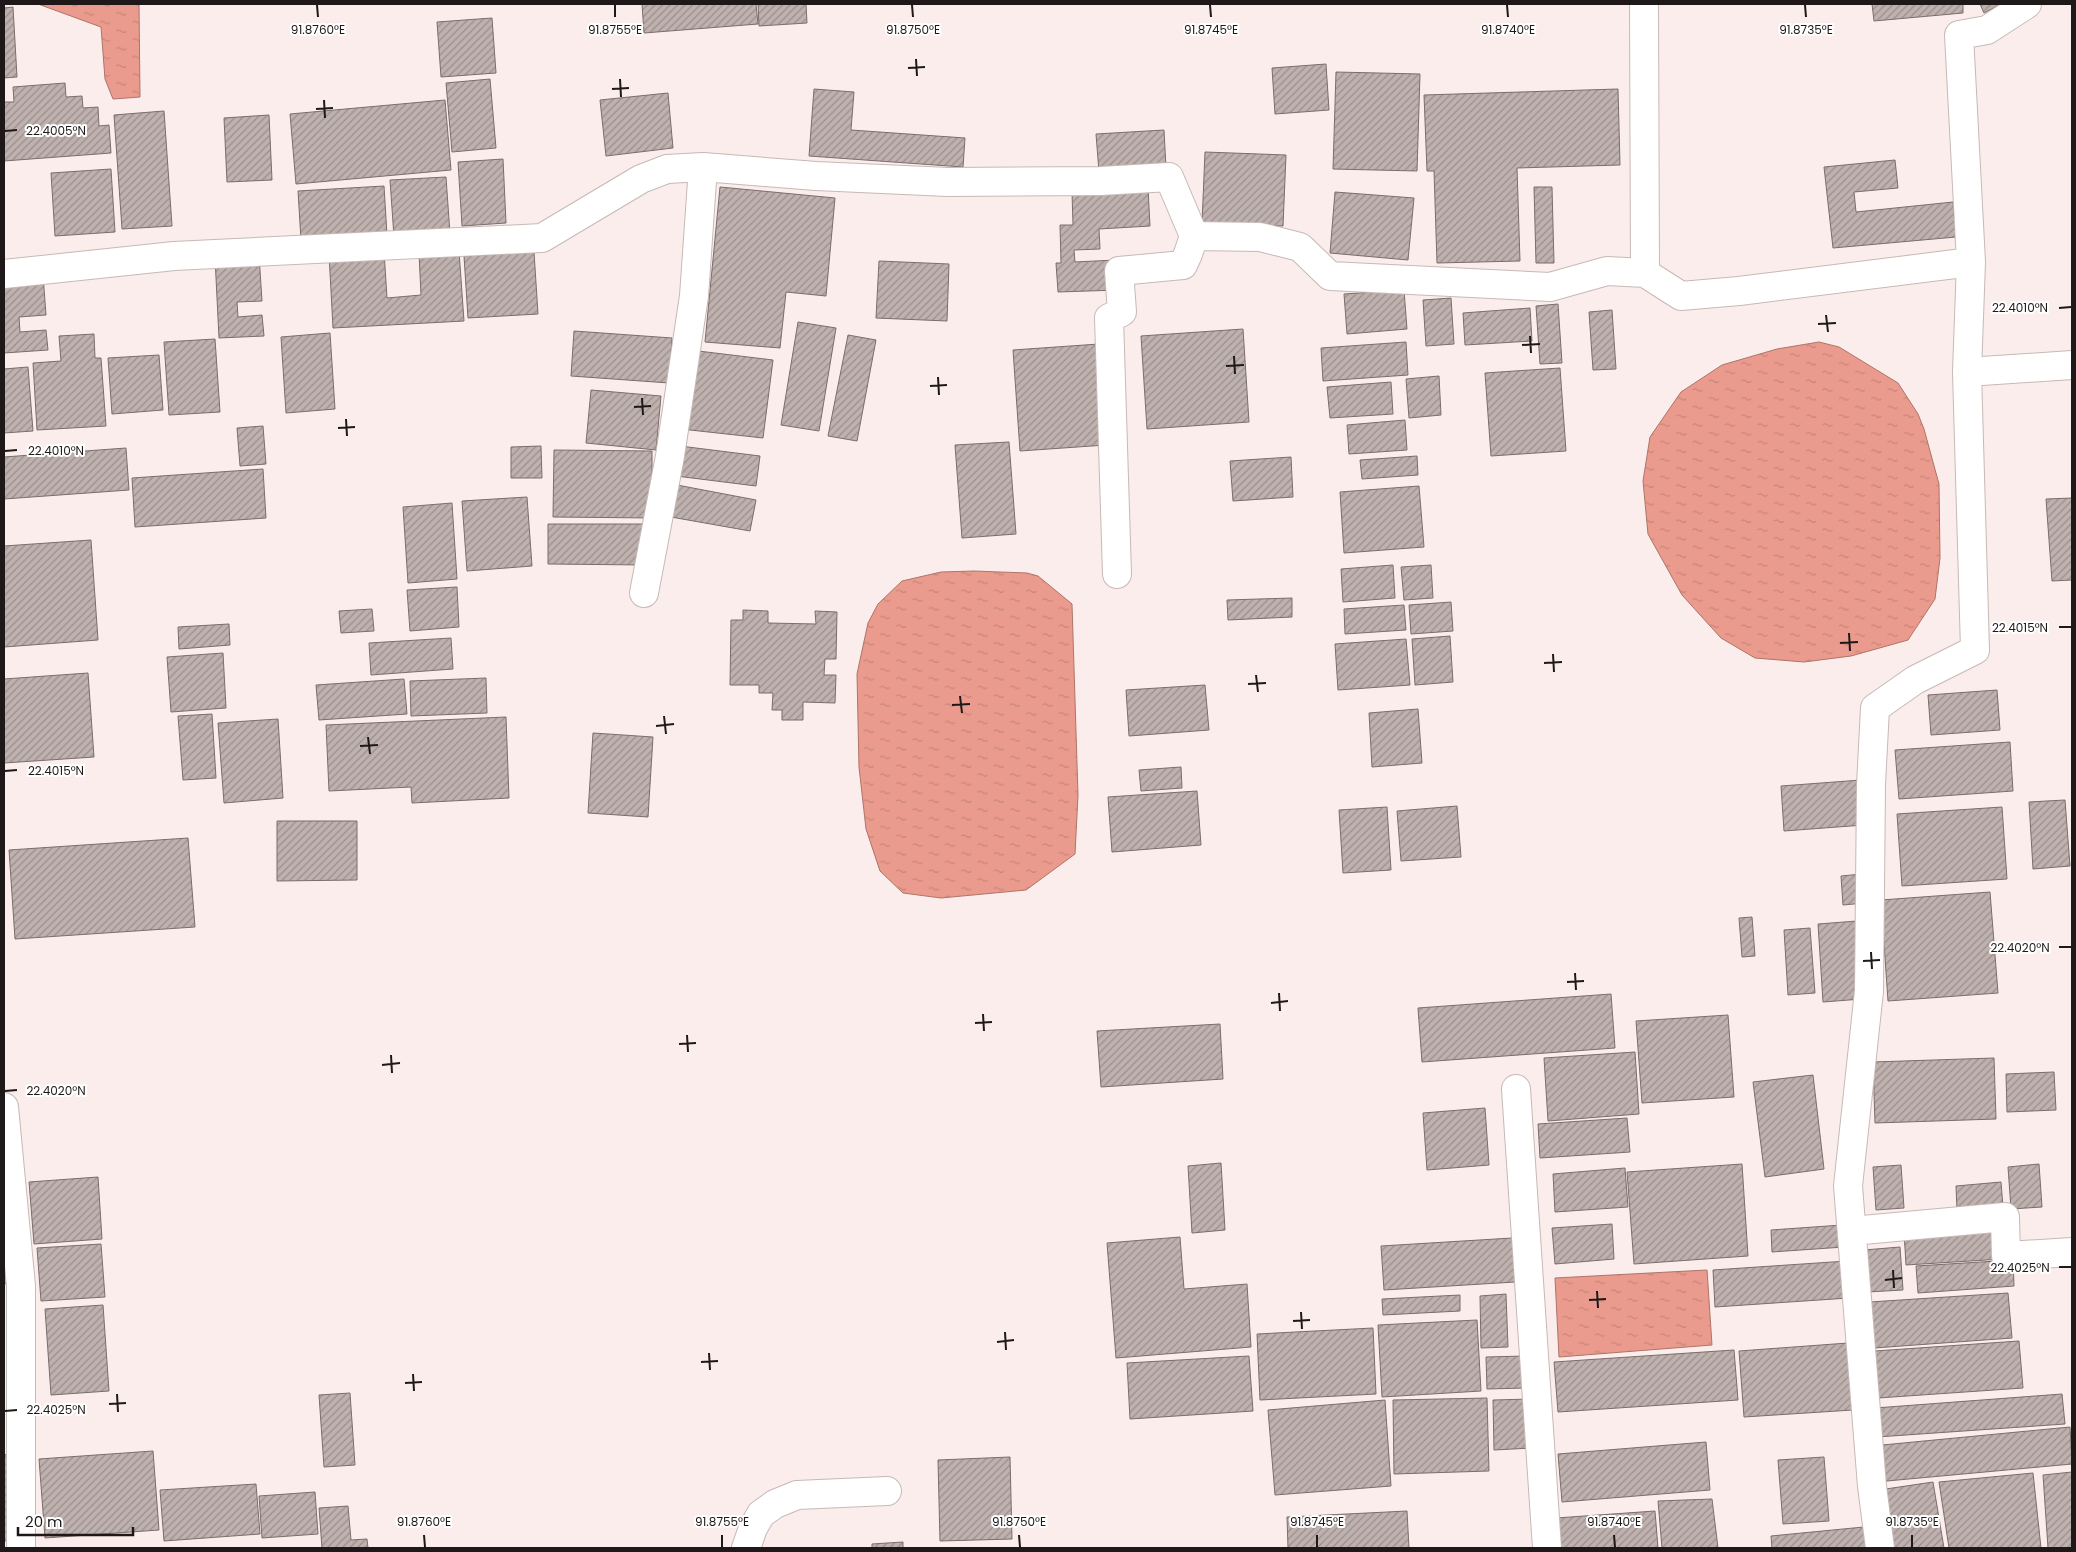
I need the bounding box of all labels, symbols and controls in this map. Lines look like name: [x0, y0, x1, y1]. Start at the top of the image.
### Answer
text: 91.8760°E: [291, 21, 345, 38]
text: 91.8755°E: [588, 21, 642, 38]
text: 91.8750°E: [886, 21, 940, 38]
text: 91.8745°E: [1184, 21, 1238, 38]
text: 91.8740°E: [1481, 21, 1535, 38]
text: 91.8735°E: [1779, 21, 1833, 38]
text: 22.4005°N: [26, 122, 86, 139]
text: 22.4010°N: [1992, 299, 2048, 316]
text: 22.4010°N: [28, 442, 84, 459]
text: 22.4015°N: [1992, 619, 2048, 636]
text: 22.4015°N: [28, 762, 84, 779]
text: 22.4020°N: [1990, 939, 2050, 956]
text: 22.4020°N: [26, 1082, 86, 1099]
text: 22.4025°N: [1990, 1259, 2050, 1276]
text: 22.4025°N: [26, 1401, 86, 1418]
scale bar: [18, 1504, 132, 1536]
text: 20 m: [25, 1511, 63, 1532]
text: 91.8760°E: [397, 1513, 451, 1530]
text: 91.8755°E: [695, 1513, 749, 1530]
text: 91.8750°E: [992, 1513, 1046, 1530]
text: 91.8745°E: [1290, 1513, 1344, 1530]
text: 91.8740°E: [1587, 1513, 1641, 1530]
text: 91.8735°E: [1885, 1513, 1939, 1530]

